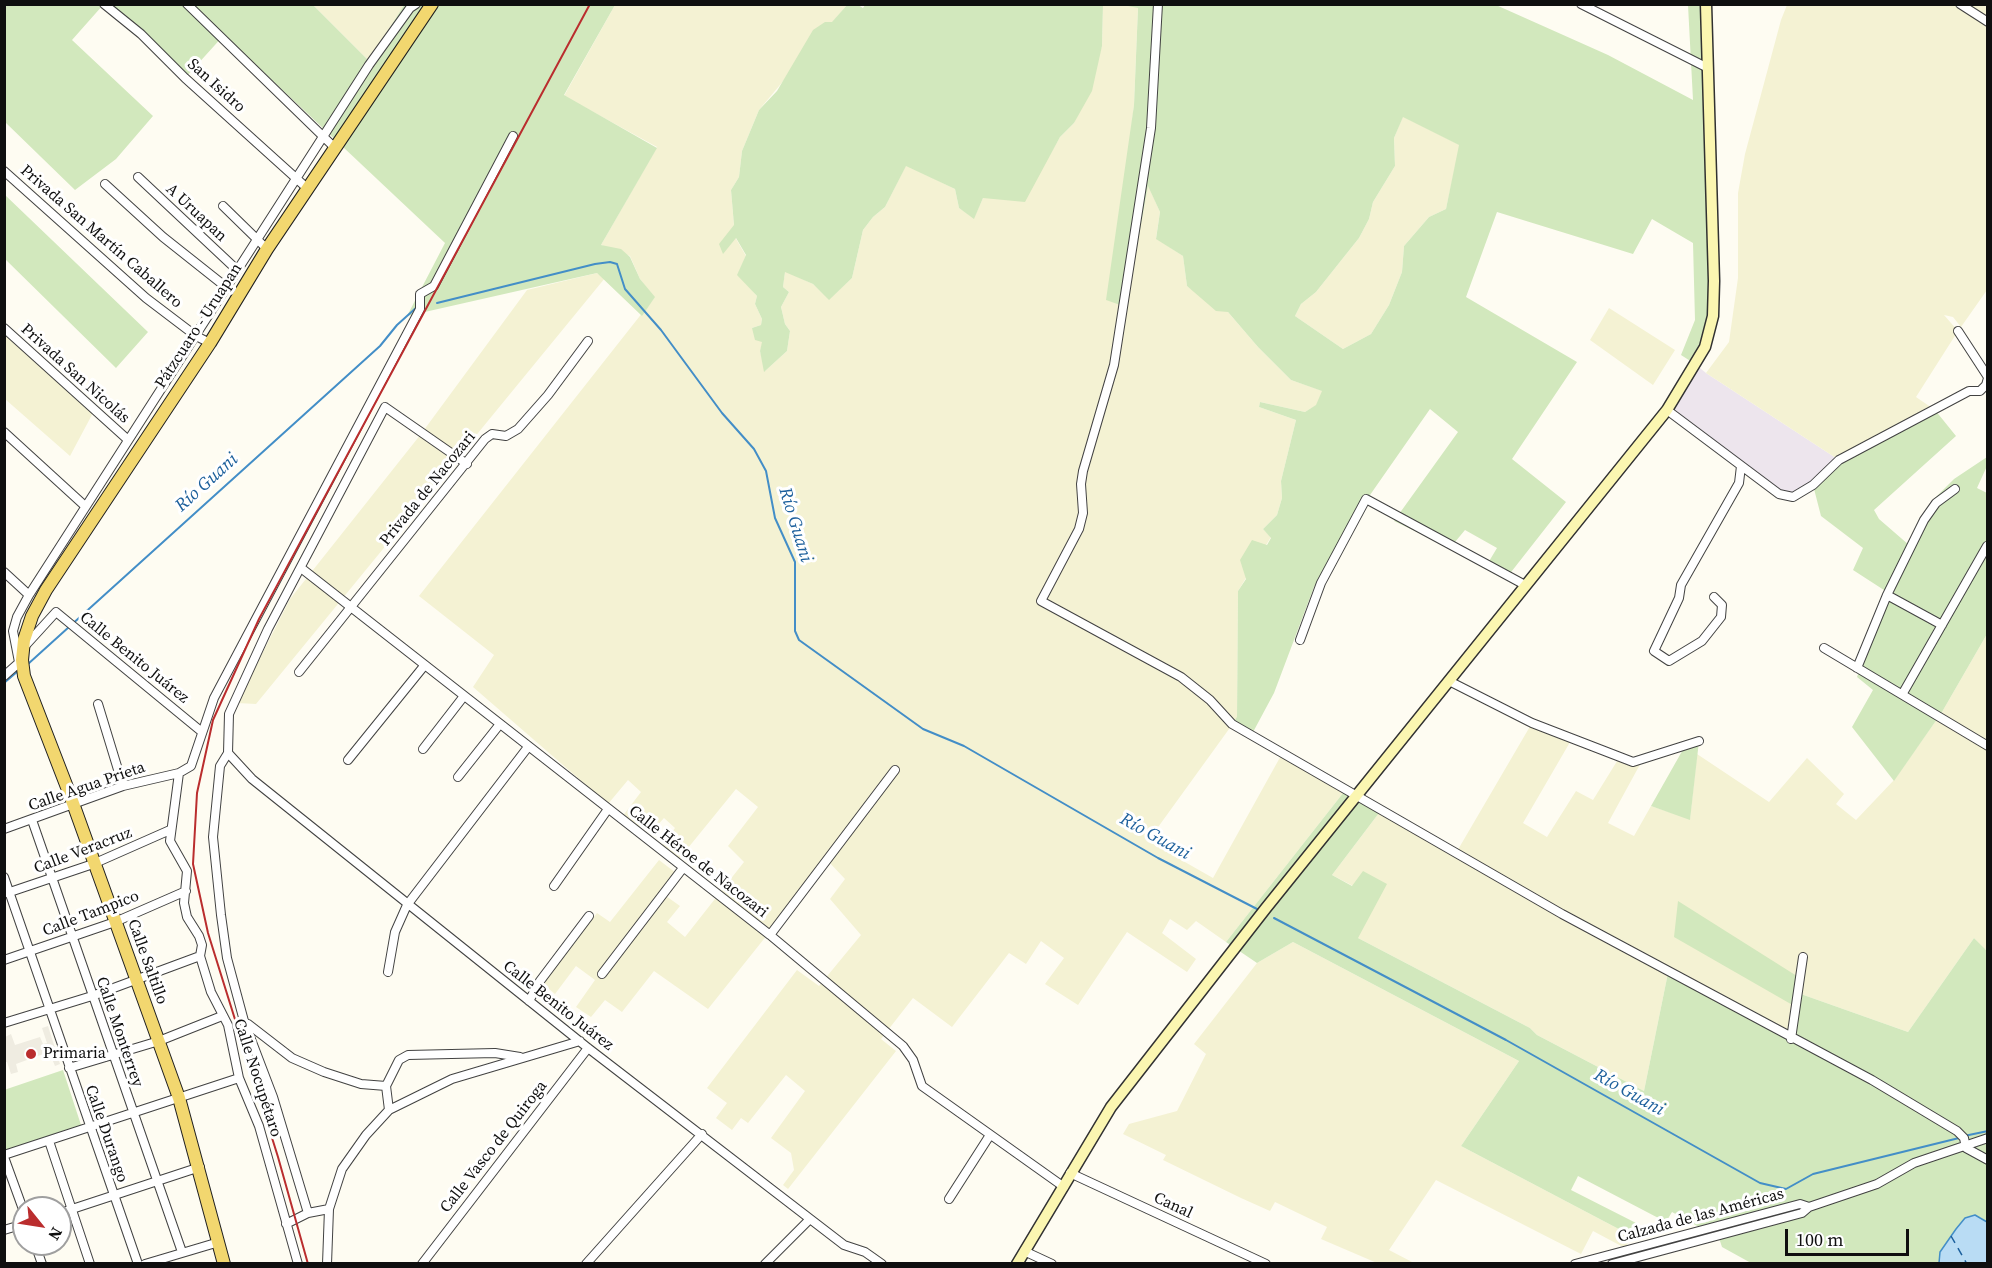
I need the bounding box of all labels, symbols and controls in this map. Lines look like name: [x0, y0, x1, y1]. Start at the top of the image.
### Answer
street label: San Isidro: [183, 55, 249, 117]
street label: Privada San Martín Caballero: [16, 161, 186, 313]
street label: A Uruapan: [161, 180, 231, 246]
street label: Pátzcuaro - Uruapan: [151, 260, 247, 392]
street label: Privada San Nicolás: [17, 320, 133, 428]
street label: Privada de Nacozari: [376, 428, 480, 550]
water label: Río Guani: [171, 449, 243, 517]
water label: Río Guani: [773, 485, 817, 565]
street label: Calle Benito Juárez: [75, 608, 193, 708]
street label: Calle Agua Prieta: [26, 758, 148, 816]
street label: Calle Héroe de Nacozari: [624, 802, 772, 922]
water label: Río Guani: [1116, 809, 1194, 865]
street label: Calle Veracruz: [31, 824, 135, 878]
street label: Calle Tampico: [40, 887, 142, 941]
street label: Calle Saltillo: [123, 917, 171, 1007]
street label: Calle Benito Juárez: [499, 957, 617, 1055]
street label: Calle Monterrey: [91, 974, 147, 1090]
street label: Calle Nocupétaro: [229, 1016, 285, 1140]
place label: Primaria: [43, 1044, 106, 1064]
marker: Primaria: [24, 1047, 38, 1061]
water label: Río Guani: [1590, 1065, 1668, 1121]
street label: Calle Vasco de Quiroga: [436, 1077, 552, 1217]
street label: Calle Durango: [80, 1083, 132, 1185]
street label: Calzada de las Américas: [1616, 1185, 1786, 1247]
street label: Canal: [1150, 1189, 1196, 1223]
north arrow: [12, 1196, 72, 1256]
scale bar: [1788, 1217, 1912, 1255]
text: N: [43, 1223, 68, 1245]
text: 100 m: [1796, 1227, 1843, 1252]

